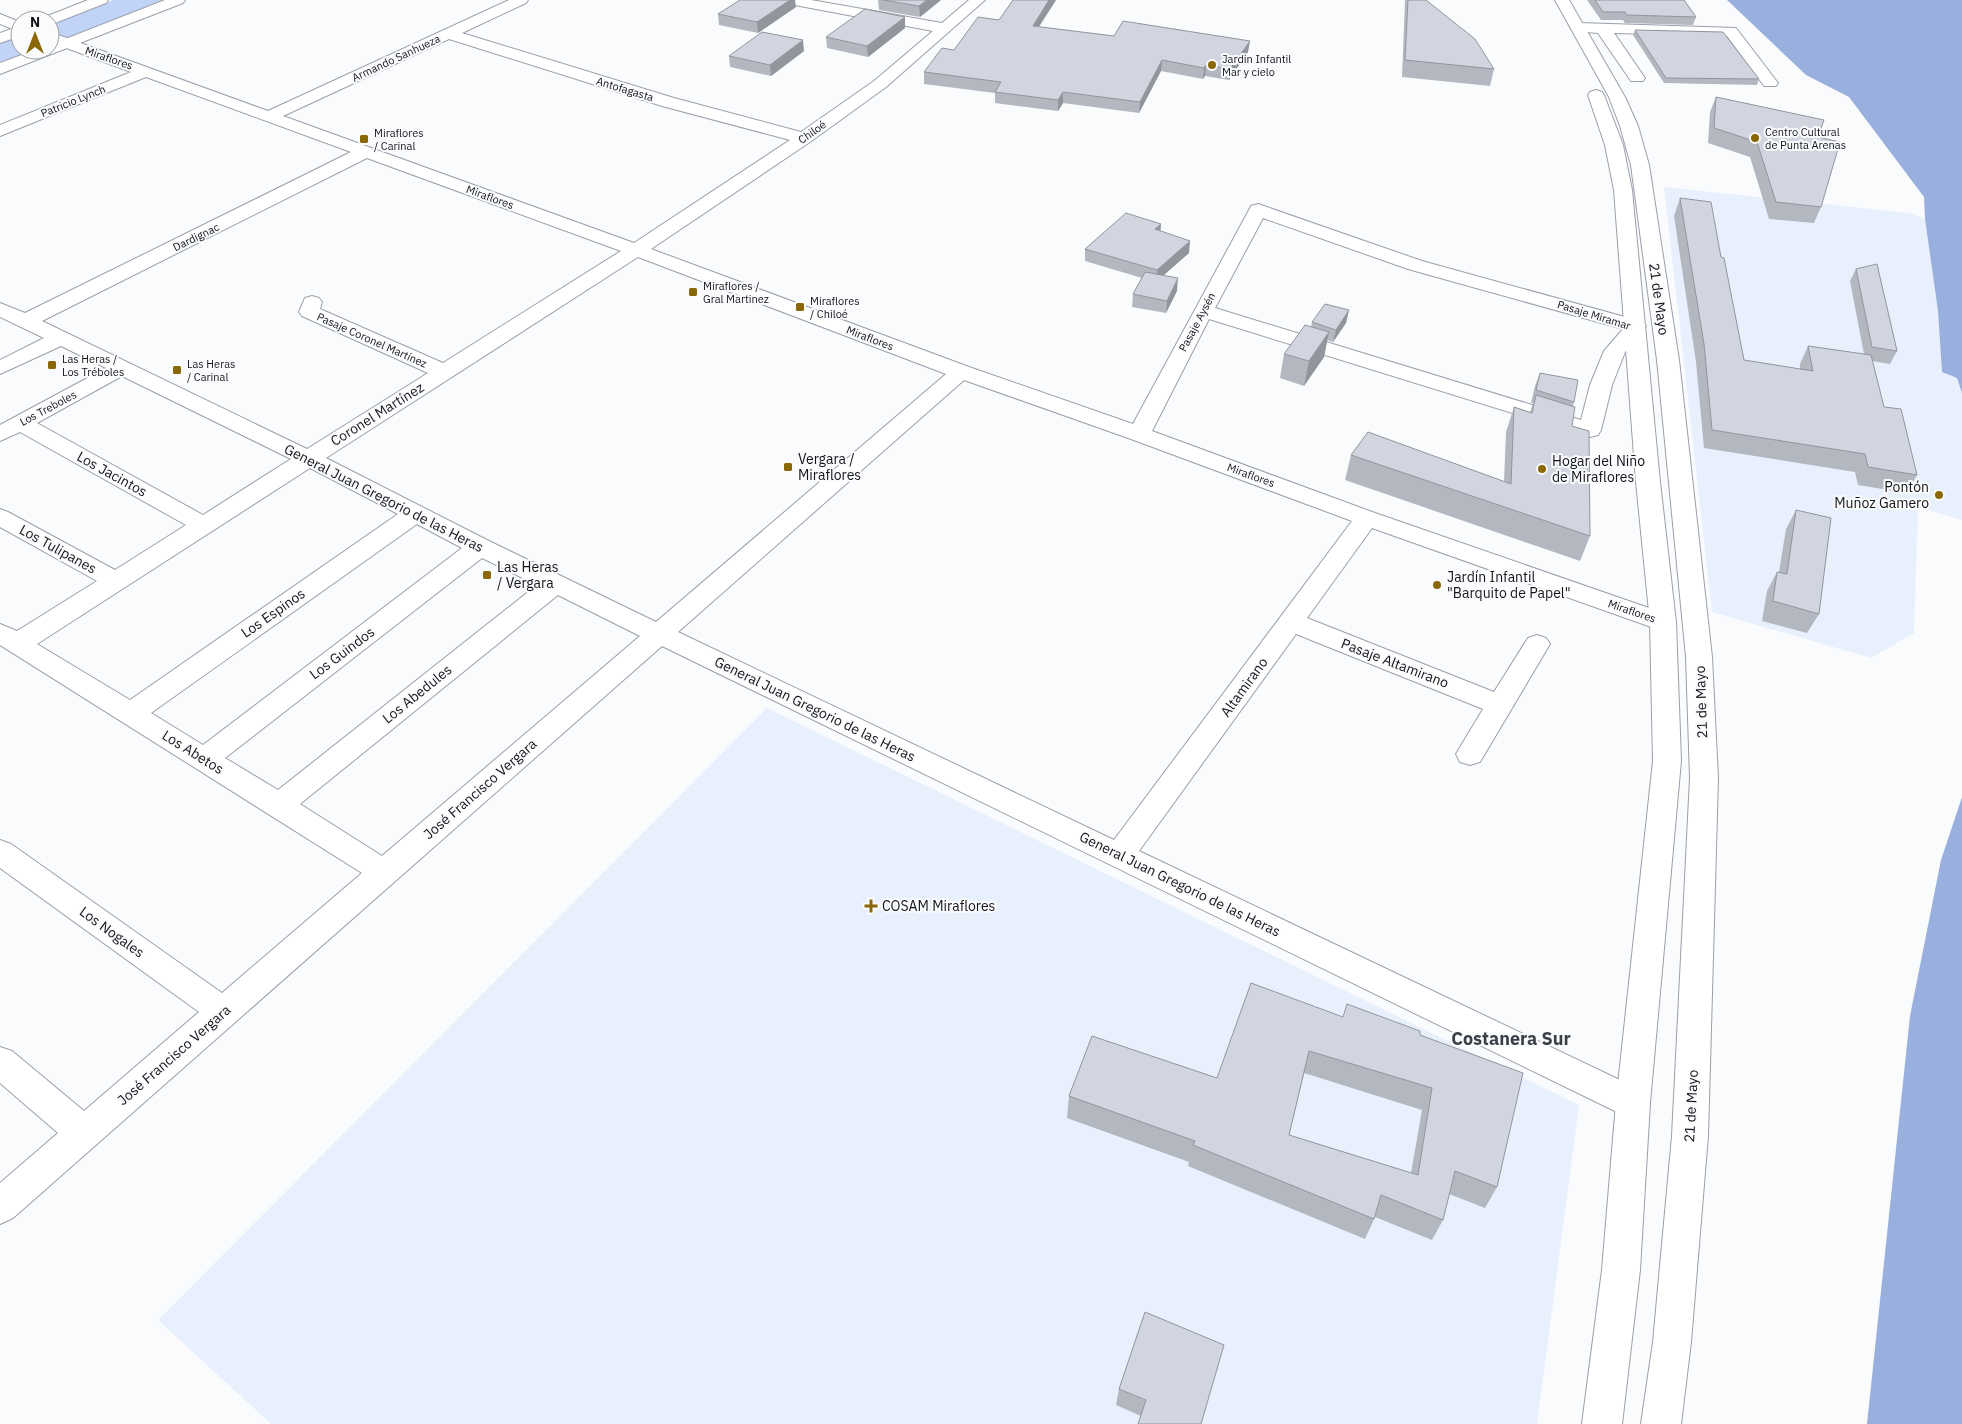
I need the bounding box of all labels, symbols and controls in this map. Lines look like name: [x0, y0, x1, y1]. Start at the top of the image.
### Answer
north arrow: [10, 10, 60, 60]
text: N: [30, 13, 40, 31]
street label: Armando Sanhueza: [350, 31, 443, 85]
street label: Miraflores: [83, 43, 135, 73]
place label: Jardin Infantil Mar y cielo: [1222, 52, 1291, 79]
marker: Jardin Infantil Mar y cielo: [1206, 59, 1218, 71]
street label: Antofagasta: [595, 74, 656, 104]
street label: Patricio Lynch: [39, 82, 107, 120]
street label: Chiloé: [795, 117, 829, 147]
place label: Centro Cultural de Punta Arenas: [1765, 125, 1846, 152]
place label: Miraflores / Carinal: [374, 126, 424, 153]
marker: Centro Cultural de Punta Arenas: [1749, 132, 1761, 144]
marker: Miraflores / Carinal: [358, 133, 370, 145]
street label: Miraflores: [464, 182, 516, 212]
street label: Dardignac: [171, 220, 222, 254]
street label: 21 de Mayo: [1645, 262, 1673, 336]
place label: Miraflores / Gral Martinez: [703, 279, 769, 306]
marker: Miraflores / Gral Martinez: [687, 286, 699, 298]
street label: Pasaje Aysén: [1176, 290, 1218, 354]
place label: Miraflores / Chiloé: [810, 294, 860, 321]
street label: Pasaje Miramar: [1556, 297, 1632, 333]
marker: Miraflores / Chiloé: [794, 301, 806, 313]
street label: Pasaje Coronel Martínez: [315, 309, 429, 371]
street label: Miraflores: [844, 323, 896, 353]
place label: Las Heras / Los Tréboles: [62, 352, 124, 379]
place label: Las Heras / Carinal: [187, 357, 235, 384]
marker: Las Heras / Los Tréboles: [46, 359, 58, 371]
marker: Las Heras / Carinal: [171, 364, 183, 376]
street label: Coronel Martínez: [327, 378, 427, 450]
street label: Los Treboles: [17, 387, 79, 429]
street label: General Juan Gregorio de las Heras: [281, 440, 487, 556]
street label: Los Jacintos: [74, 447, 150, 501]
place label: Vergara / Miraflores: [798, 450, 861, 484]
place label: Hogar del Niño de Miraflores: [1552, 452, 1645, 486]
street label: Miraflores: [1225, 460, 1277, 490]
marker: Vergara / Miraflores: [782, 461, 794, 473]
marker: Hogar del Niño de Miraflores: [1536, 463, 1548, 475]
place label: Pontón Muñoz Gamero: [1834, 478, 1929, 512]
marker: Pontón Muñoz Gamero: [1933, 489, 1945, 501]
street label: Los Tulipanes: [16, 520, 100, 578]
place label: Las Heras / Vergara: [497, 558, 559, 592]
place label: Jardín Infantil "Barquito de Papel": [1447, 568, 1571, 602]
marker: Las Heras / Vergara: [481, 569, 493, 581]
marker: Jardín Infantil "Barquito de Papel": [1431, 579, 1443, 591]
street label: Los Espinos: [238, 584, 309, 642]
street label: Miraflores: [1606, 596, 1658, 626]
street label: Los Guindos: [306, 623, 378, 683]
street label: Pasaje Altamirano: [1339, 634, 1451, 692]
street label: General Juan Gregorio de las Heras: [712, 652, 919, 766]
street label: Altamirano: [1216, 654, 1272, 720]
street label: Los Abedules: [379, 660, 455, 727]
street label: 21 de Mayo: [1691, 665, 1711, 739]
street label: Los Abetos: [159, 726, 227, 778]
street label: José Francisco Vergara: [420, 735, 541, 843]
street label: General Juan Gregorio de las Heras: [1077, 827, 1284, 941]
place label: COSAM Miraflores: [882, 897, 996, 915]
marker: COSAM Miraflores: [864, 899, 878, 913]
street label: Los Nogales: [76, 902, 148, 962]
street label: José Francisco Vergara: [114, 1001, 235, 1109]
district label: Costanera Sur: [1451, 1027, 1571, 1050]
street label: 21 de Mayo: [1680, 1069, 1702, 1143]

